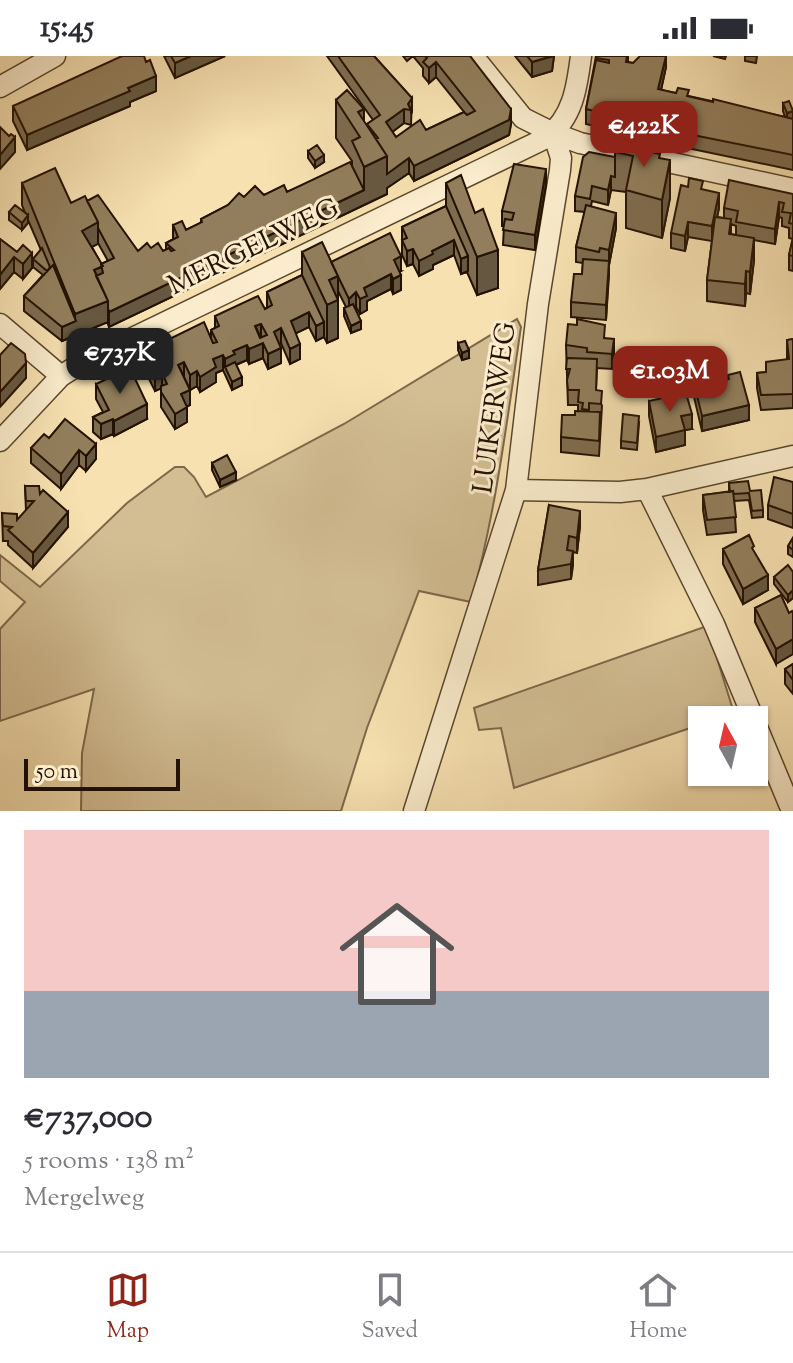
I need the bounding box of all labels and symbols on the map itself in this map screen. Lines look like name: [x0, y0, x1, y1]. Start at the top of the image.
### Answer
pin: €422K: [588, 101, 700, 169]
street label: MERGELWEG: [162, 189, 347, 307]
street label: LUIKERWEG: [464, 320, 528, 496]
pin: €737K: [64, 328, 176, 396]
pin: €1.03M: [605, 346, 735, 414]
north arrow: [688, 706, 768, 786]
scale bar: [24, 755, 180, 791]

